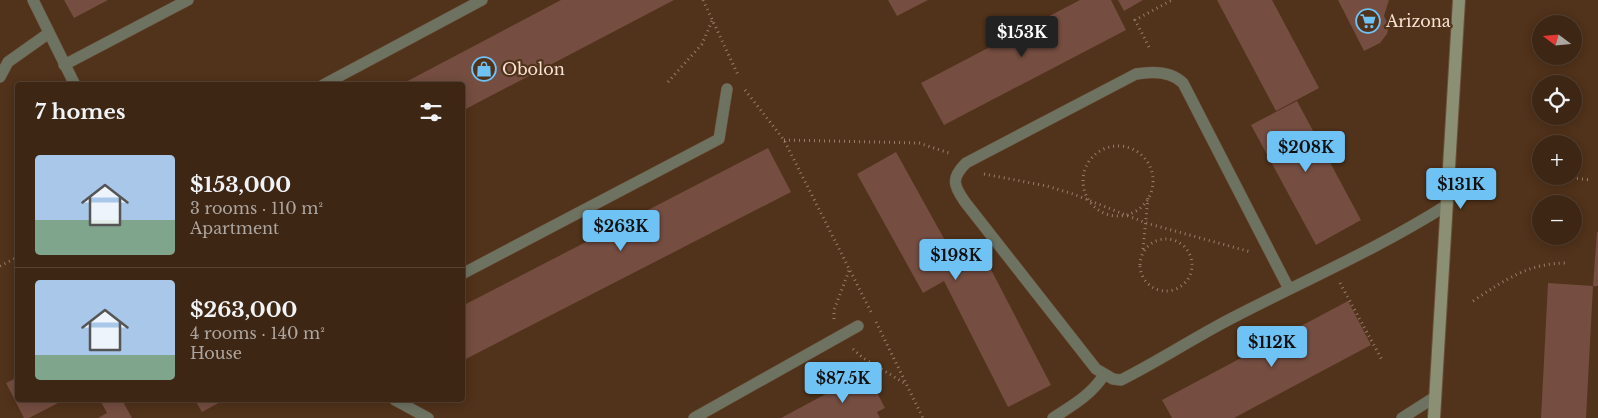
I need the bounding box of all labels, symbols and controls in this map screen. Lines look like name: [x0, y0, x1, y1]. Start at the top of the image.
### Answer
supermarket icon: Arizona: [1355, 8, 1381, 34]
place label: Arizona: [1385, 11, 1451, 31]
pin: $153K: [987, 15, 1057, 58]
north arrow: [1532, 15, 1582, 65]
map controls: [1532, 15, 1582, 245]
text: $153K: [997, 22, 1047, 42]
shop icon: Obolon: [471, 56, 497, 82]
place label: Obolon: [502, 59, 565, 79]
button: locate: [1532, 75, 1582, 125]
icon: filters: [417, 98, 445, 126]
text: 7 homes: [35, 99, 126, 125]
pin: $208K: [1271, 130, 1341, 173]
button: +: [1532, 135, 1582, 185]
text: $208K: [1278, 137, 1334, 157]
pin: $131K: [1426, 168, 1496, 210]
text: $153,000: [190, 172, 291, 198]
text: $131K: [1437, 174, 1485, 194]
icon: home: [75, 175, 135, 235]
button: −: [1532, 195, 1582, 245]
text: 3 rooms · 110 m²: [190, 198, 323, 218]
pin: $263K: [586, 210, 656, 252]
text: $263K: [594, 216, 648, 236]
text: Apartment: [190, 218, 279, 238]
pin: $198K: [921, 238, 991, 281]
text: $198K: [930, 245, 982, 265]
text: $263,000: [190, 297, 297, 323]
icon: home: [75, 300, 135, 360]
text: 4 rooms · 140 m²: [190, 323, 325, 343]
pin: $112K: [1237, 326, 1307, 368]
text: $112K: [1248, 332, 1296, 352]
text: House: [190, 343, 242, 363]
pin: $87.5K: [802, 362, 884, 404]
text: $87.5K: [816, 368, 870, 388]

